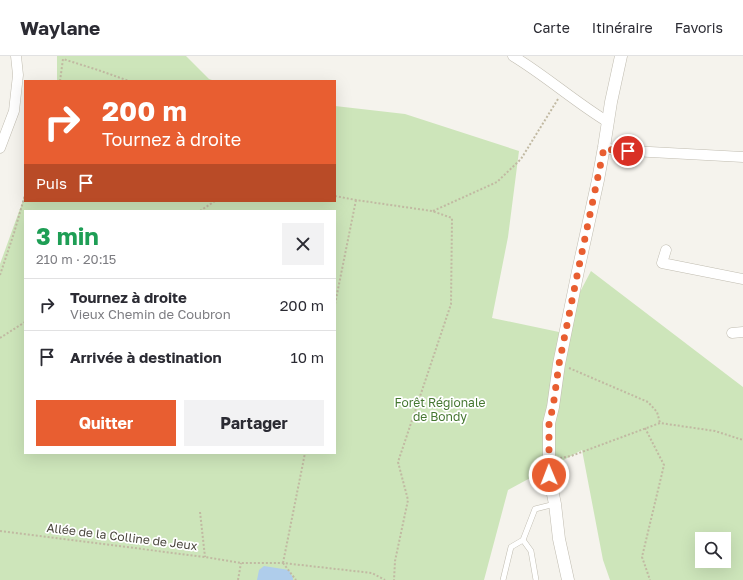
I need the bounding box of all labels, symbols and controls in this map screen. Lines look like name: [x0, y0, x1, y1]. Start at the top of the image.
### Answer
text: Waylane: [20, 16, 100, 39]
text: Carte: [533, 19, 570, 36]
text: Itinéraire: [592, 19, 653, 36]
text: Favoris: [675, 19, 723, 36]
text: 200 m: [102, 94, 187, 127]
icon: right: [36, 96, 88, 148]
text: Tournez à droite: [102, 128, 241, 150]
pin: [611, 134, 645, 168]
icon: arrive: [617, 140, 639, 162]
icon: arrive: [75, 172, 97, 194]
text: Puis: [36, 174, 67, 192]
text: 3 min: [36, 221, 99, 250]
button: close: [282, 223, 324, 265]
text: 210 m · 20:15: [36, 251, 116, 267]
text: Tournez à droite: [70, 288, 187, 306]
icon: right: [36, 294, 58, 316]
text: 200 m: [280, 296, 324, 314]
text: Vieux Chemin de Coubron: [70, 306, 231, 322]
icon: arrive: [36, 346, 58, 368]
text: Arrivée à destination: [70, 348, 222, 366]
text: 10 m: [290, 348, 324, 366]
park label: Forêt Régionale de Bondy: [394, 395, 486, 424]
button: Quitter: [36, 400, 176, 446]
button: Partager: [184, 400, 324, 446]
position arrow: [528, 454, 570, 496]
street label: Allée de la Colline de Jeux: [46, 520, 199, 553]
map controls: [695, 532, 731, 568]
button: search: [695, 532, 731, 568]

